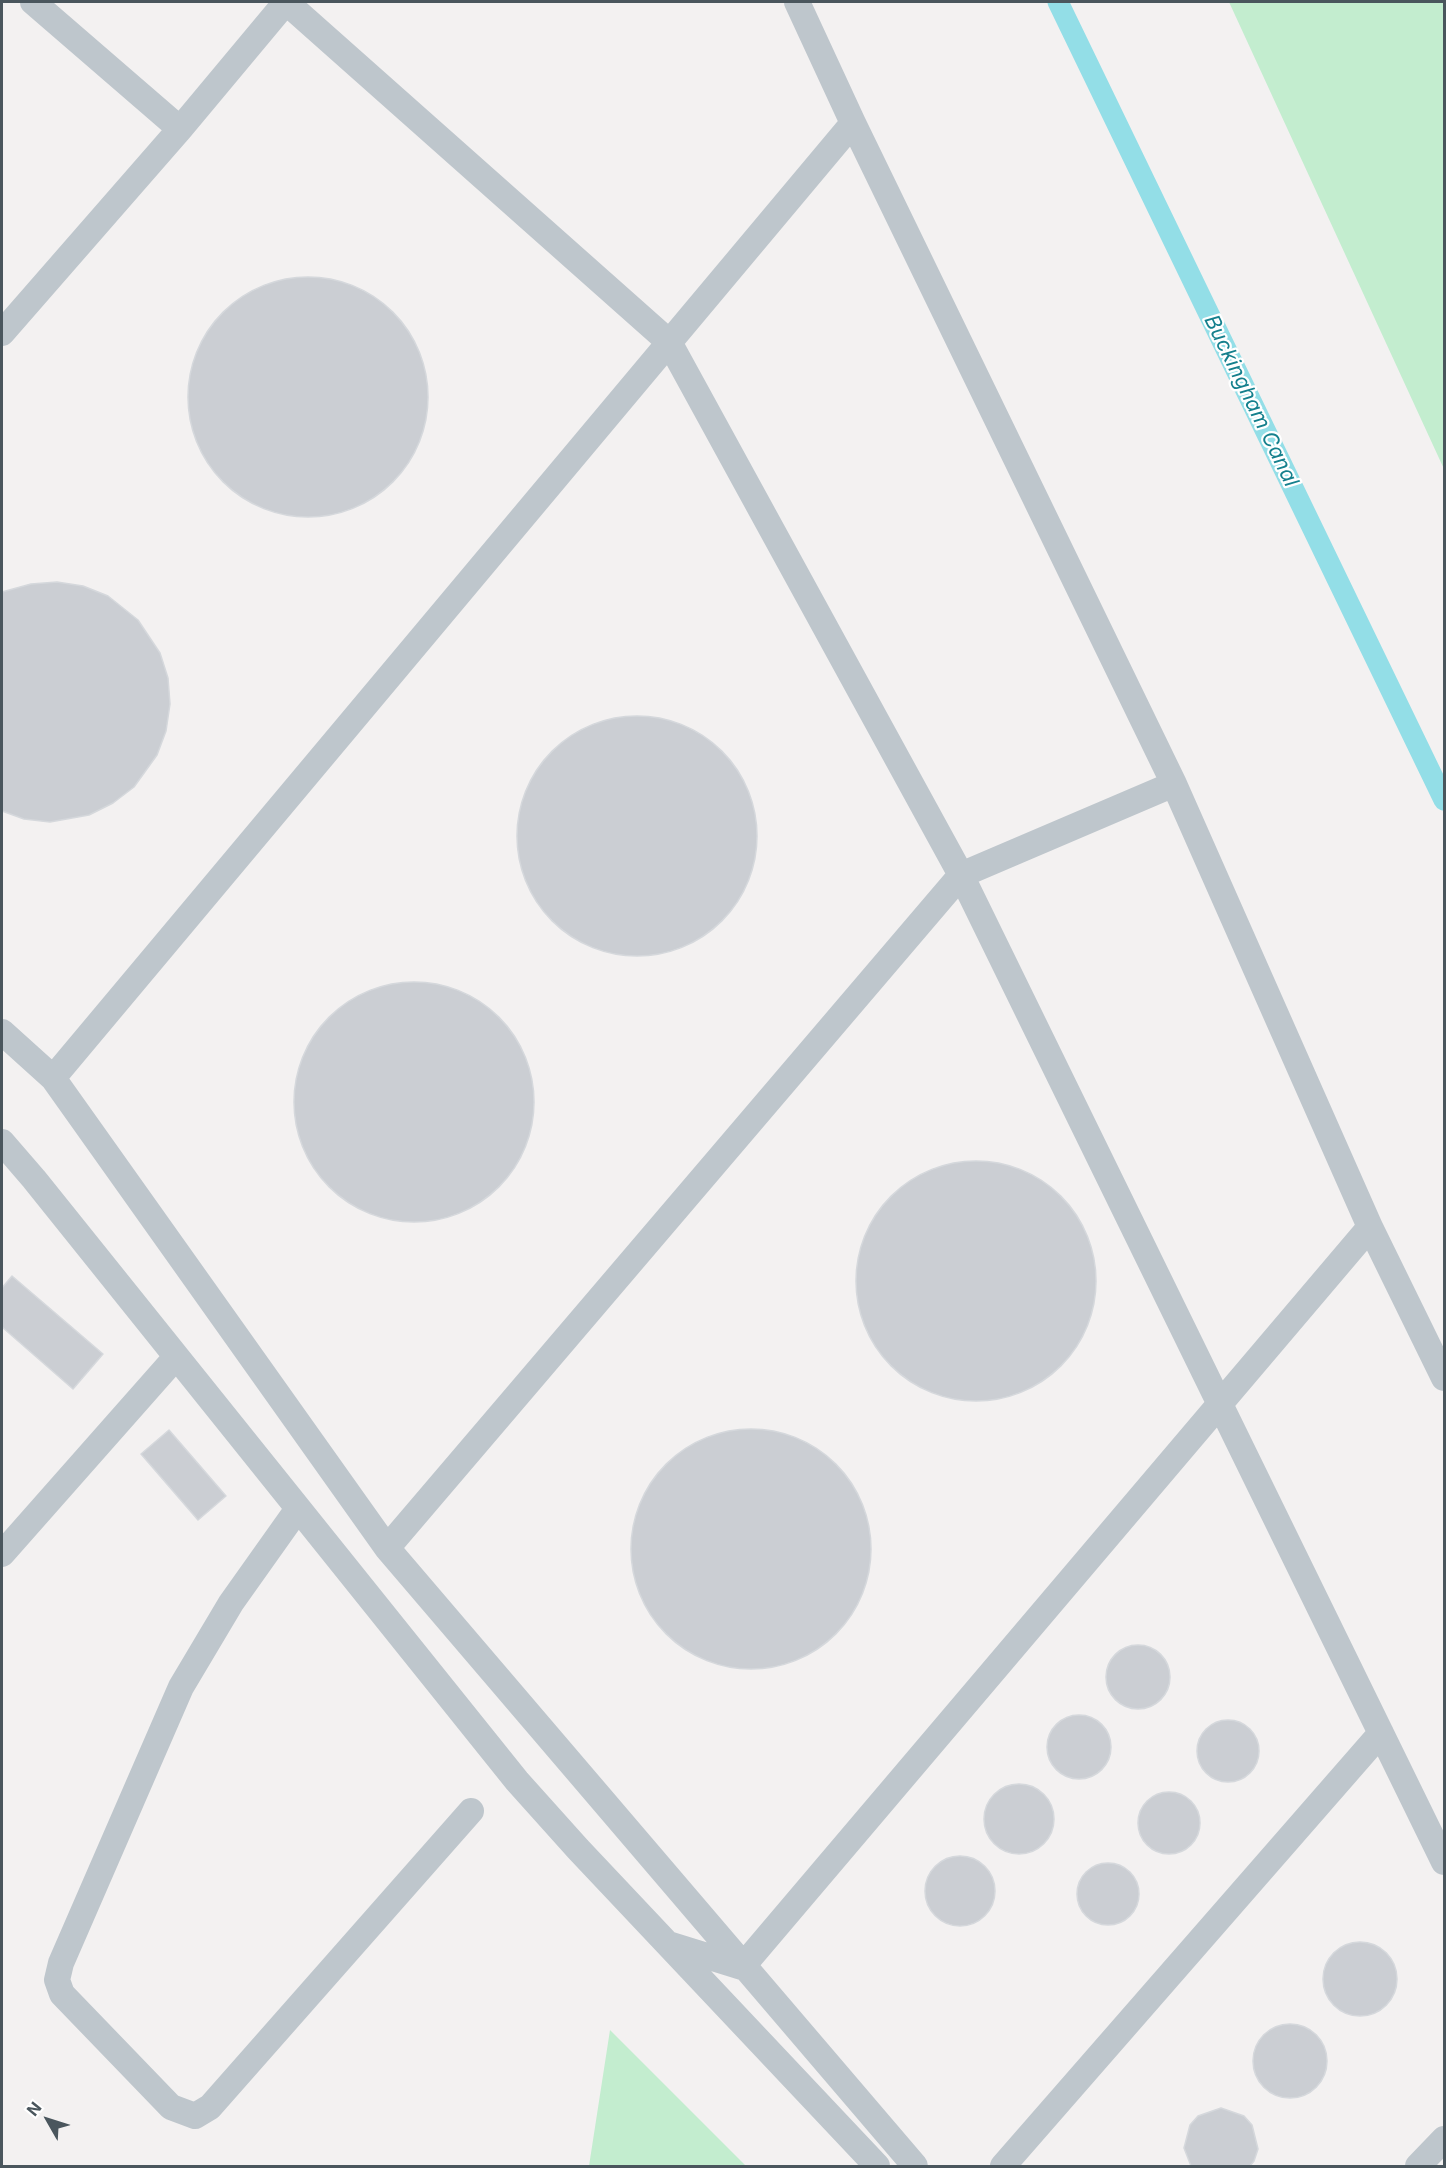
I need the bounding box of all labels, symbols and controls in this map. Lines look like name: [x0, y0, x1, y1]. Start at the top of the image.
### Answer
water label: Buckingham Canal: [1198, 311, 1304, 491]
north arrow: [18, 2090, 78, 2150]
text: N: [22, 2098, 46, 2120]

